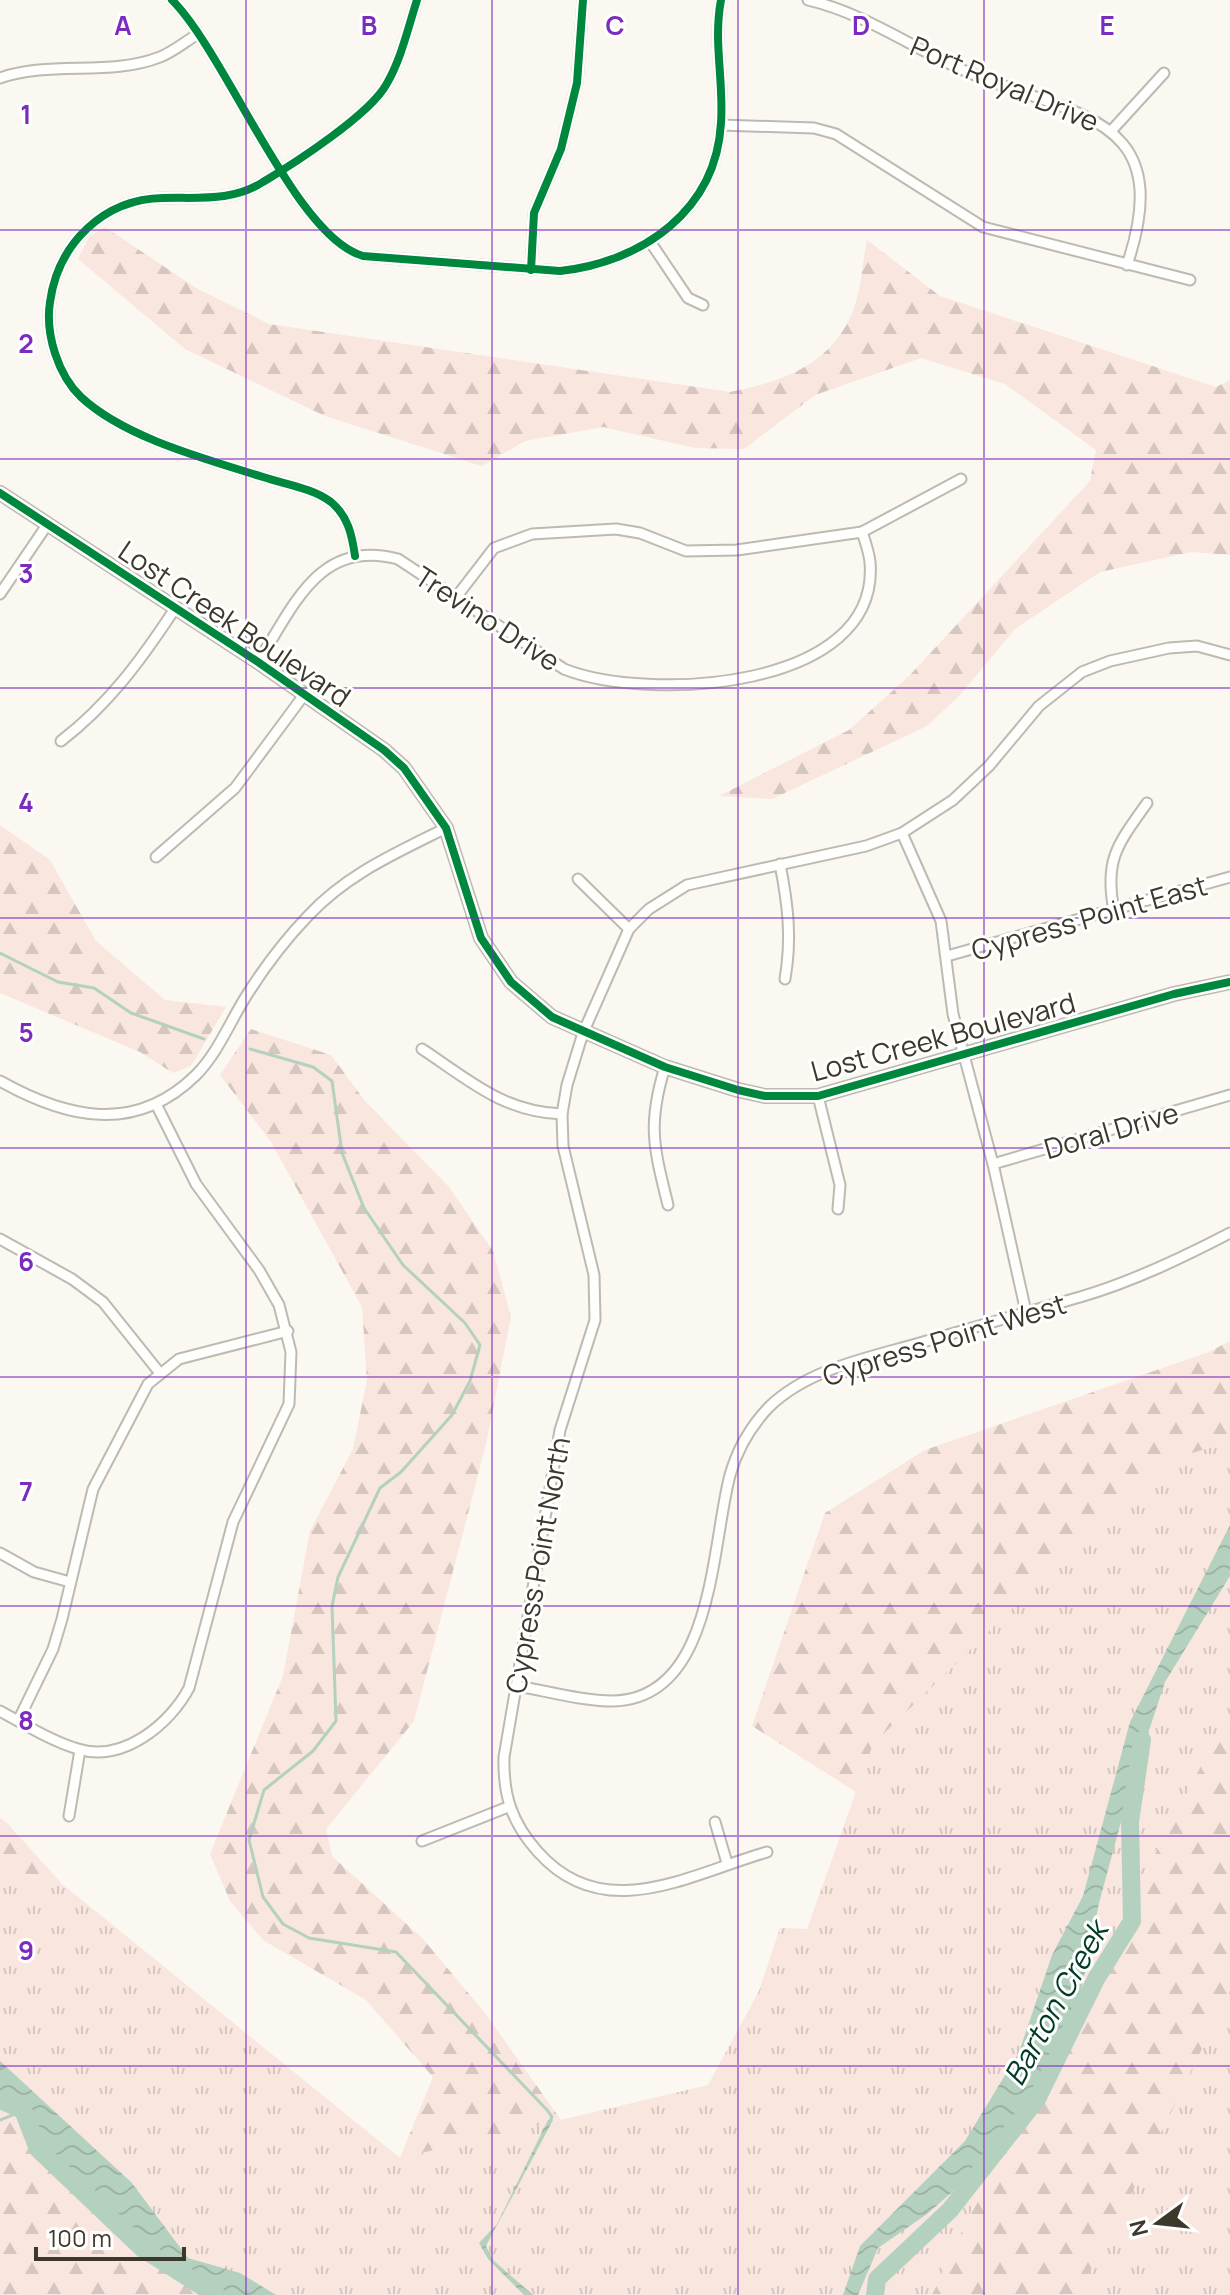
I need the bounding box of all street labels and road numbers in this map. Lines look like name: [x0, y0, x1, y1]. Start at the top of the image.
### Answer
street label: Port Royal Drive: [905, 26, 1105, 140]
street label: Lost Creek Boulevard: [111, 531, 359, 715]
street label: Trevino Drive: [408, 557, 568, 679]
street label: Cypress Point East: [967, 865, 1211, 969]
street label: Lost Creek Boulevard: [807, 982, 1079, 1090]
street label: Doral Drive: [1039, 1093, 1183, 1167]
street label: Cypress Point West: [818, 1284, 1070, 1394]
street label: Cypress Point North: [496, 1434, 578, 1696]

